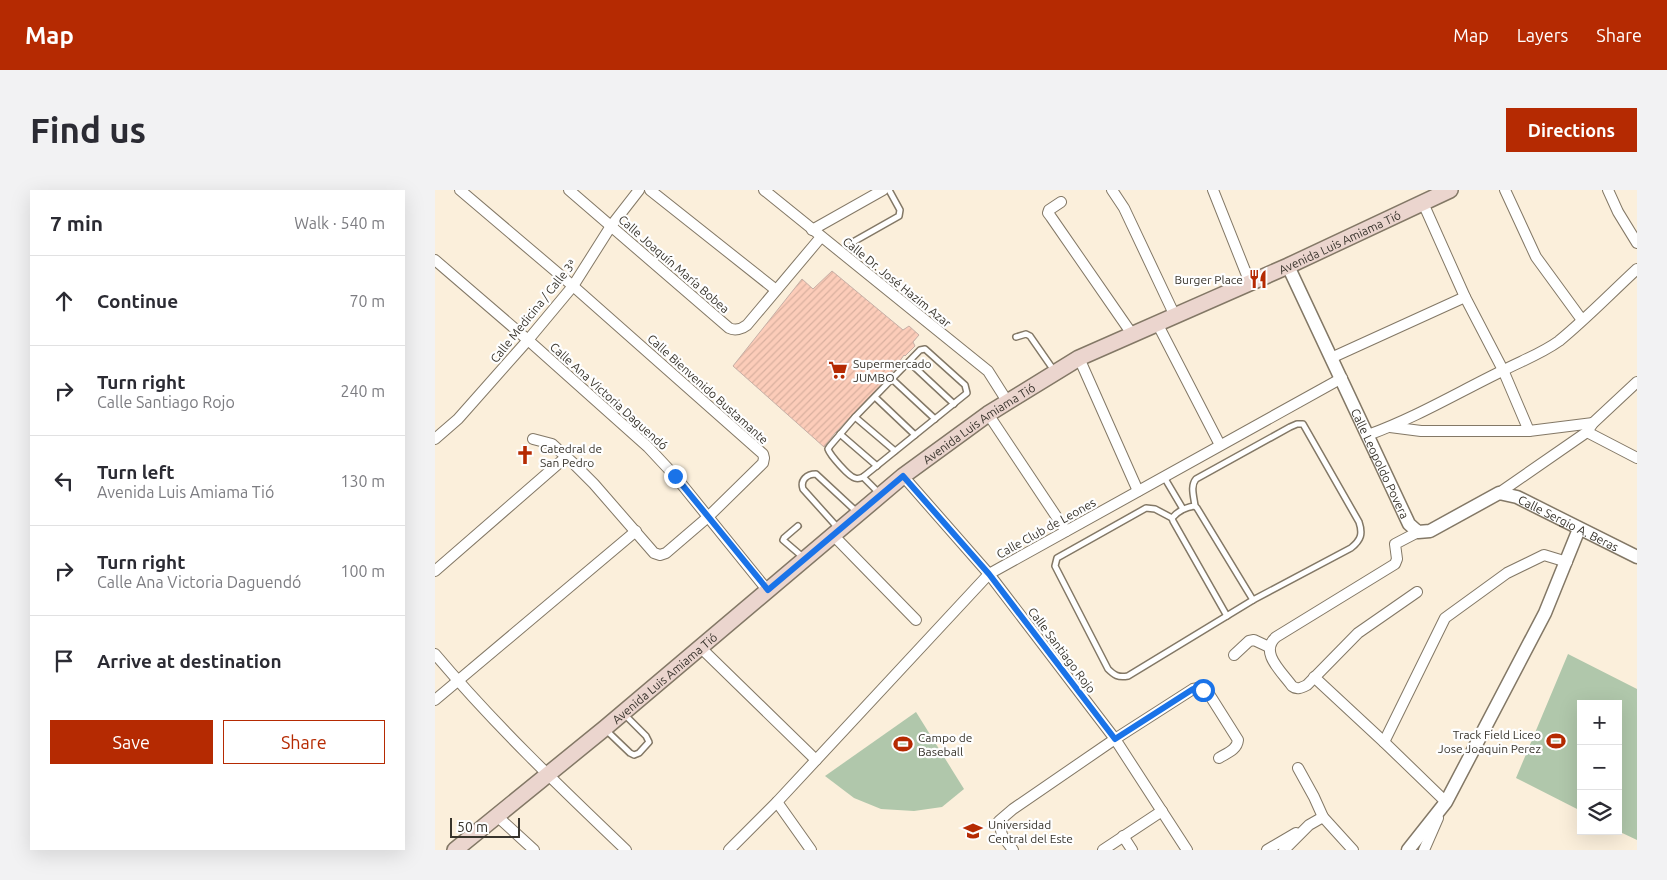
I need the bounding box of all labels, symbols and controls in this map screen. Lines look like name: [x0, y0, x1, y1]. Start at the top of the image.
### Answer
text: Map: [25, 22, 74, 49]
text: Map: [1453, 25, 1489, 45]
text: Layers: [1517, 25, 1568, 45]
text: Share: [1596, 25, 1642, 45]
button: Directions: [1506, 108, 1637, 152]
text: Find us: [30, 110, 146, 150]
street label: Avenida Luis Amiama Tió: [1277, 208, 1403, 276]
text: 7 min: [50, 211, 103, 235]
street label: Calle Joaquín María Bobea: [616, 212, 732, 316]
text: Walk · 540 m: [294, 214, 385, 232]
street label: Calle Dr. José Hazim Azar: [840, 234, 954, 330]
street label: Calle Medicina / Calle 3ª: [488, 257, 578, 365]
restaurant icon: Burger Place: [1247, 268, 1269, 290]
place label: Burger Place: [1174, 273, 1243, 286]
icon: ahead: [50, 287, 78, 315]
text: Continue: [97, 290, 178, 312]
text: 70 m: [349, 292, 385, 310]
street label: Calle Bienvenido Bustamante: [645, 331, 771, 447]
street label: Calle Ana Victoria Daguendó: [548, 340, 670, 452]
place label: Supermercado JUMBO: [853, 357, 932, 384]
supermarket icon: Supermercado JUMBO: [827, 359, 849, 381]
text: Turn right: [97, 371, 185, 393]
icon: right: [50, 377, 78, 405]
street label: Avenida Luis Amiama Tió: [920, 380, 1037, 466]
text: 240 m: [340, 382, 385, 400]
text: Calle Santiago Rojo: [97, 393, 235, 411]
street label: Calle Leopoldo Povera: [1349, 406, 1412, 521]
place label: Catedral de San Pedro: [540, 442, 602, 469]
church icon: Catedral de San Pedro: [514, 444, 536, 466]
text: Turn left: [97, 461, 175, 483]
route end: [664, 465, 687, 488]
icon: left: [50, 467, 78, 495]
text: 130 m: [340, 472, 385, 490]
text: Avenida Luis Amiama Tió: [97, 483, 274, 501]
street label: Calle Sergio A. Beras: [1516, 492, 1621, 553]
street label: Calle Club de Leones: [994, 495, 1098, 561]
text: Turn right: [97, 551, 185, 573]
icon: right: [50, 557, 78, 585]
text: 100 m: [340, 562, 385, 580]
text: Calle Ana Victoria Daguendó: [97, 573, 301, 591]
street label: Calle Santiago Rojo: [1026, 605, 1098, 695]
street label: Avenida Luis Amiama Tió: [609, 630, 719, 726]
icon: arrive: [50, 647, 78, 675]
text: Arrive at destination: [97, 650, 282, 672]
route start: [1192, 679, 1215, 702]
map controls: [1577, 700, 1622, 835]
button: +: [1577, 700, 1622, 745]
button: Save: [50, 720, 213, 764]
button: Share: [223, 720, 385, 764]
place label: Track Field Liceo Jose Joaquin Perez: [1438, 728, 1541, 755]
sports icon: Track Field Liceo Jose Joaquin Perez: [1545, 730, 1567, 752]
place label: Campo de Baseball: [918, 731, 972, 758]
sports icon: Campo de Baseball: [892, 733, 914, 755]
button: −: [1577, 745, 1622, 790]
button: layers: [1577, 790, 1622, 835]
scale bar: [450, 815, 520, 838]
place label: Universidad Central del Este: [988, 818, 1073, 845]
text: 50 m: [457, 819, 488, 835]
school or university icon: Universidad Central del Este: [962, 820, 984, 842]

